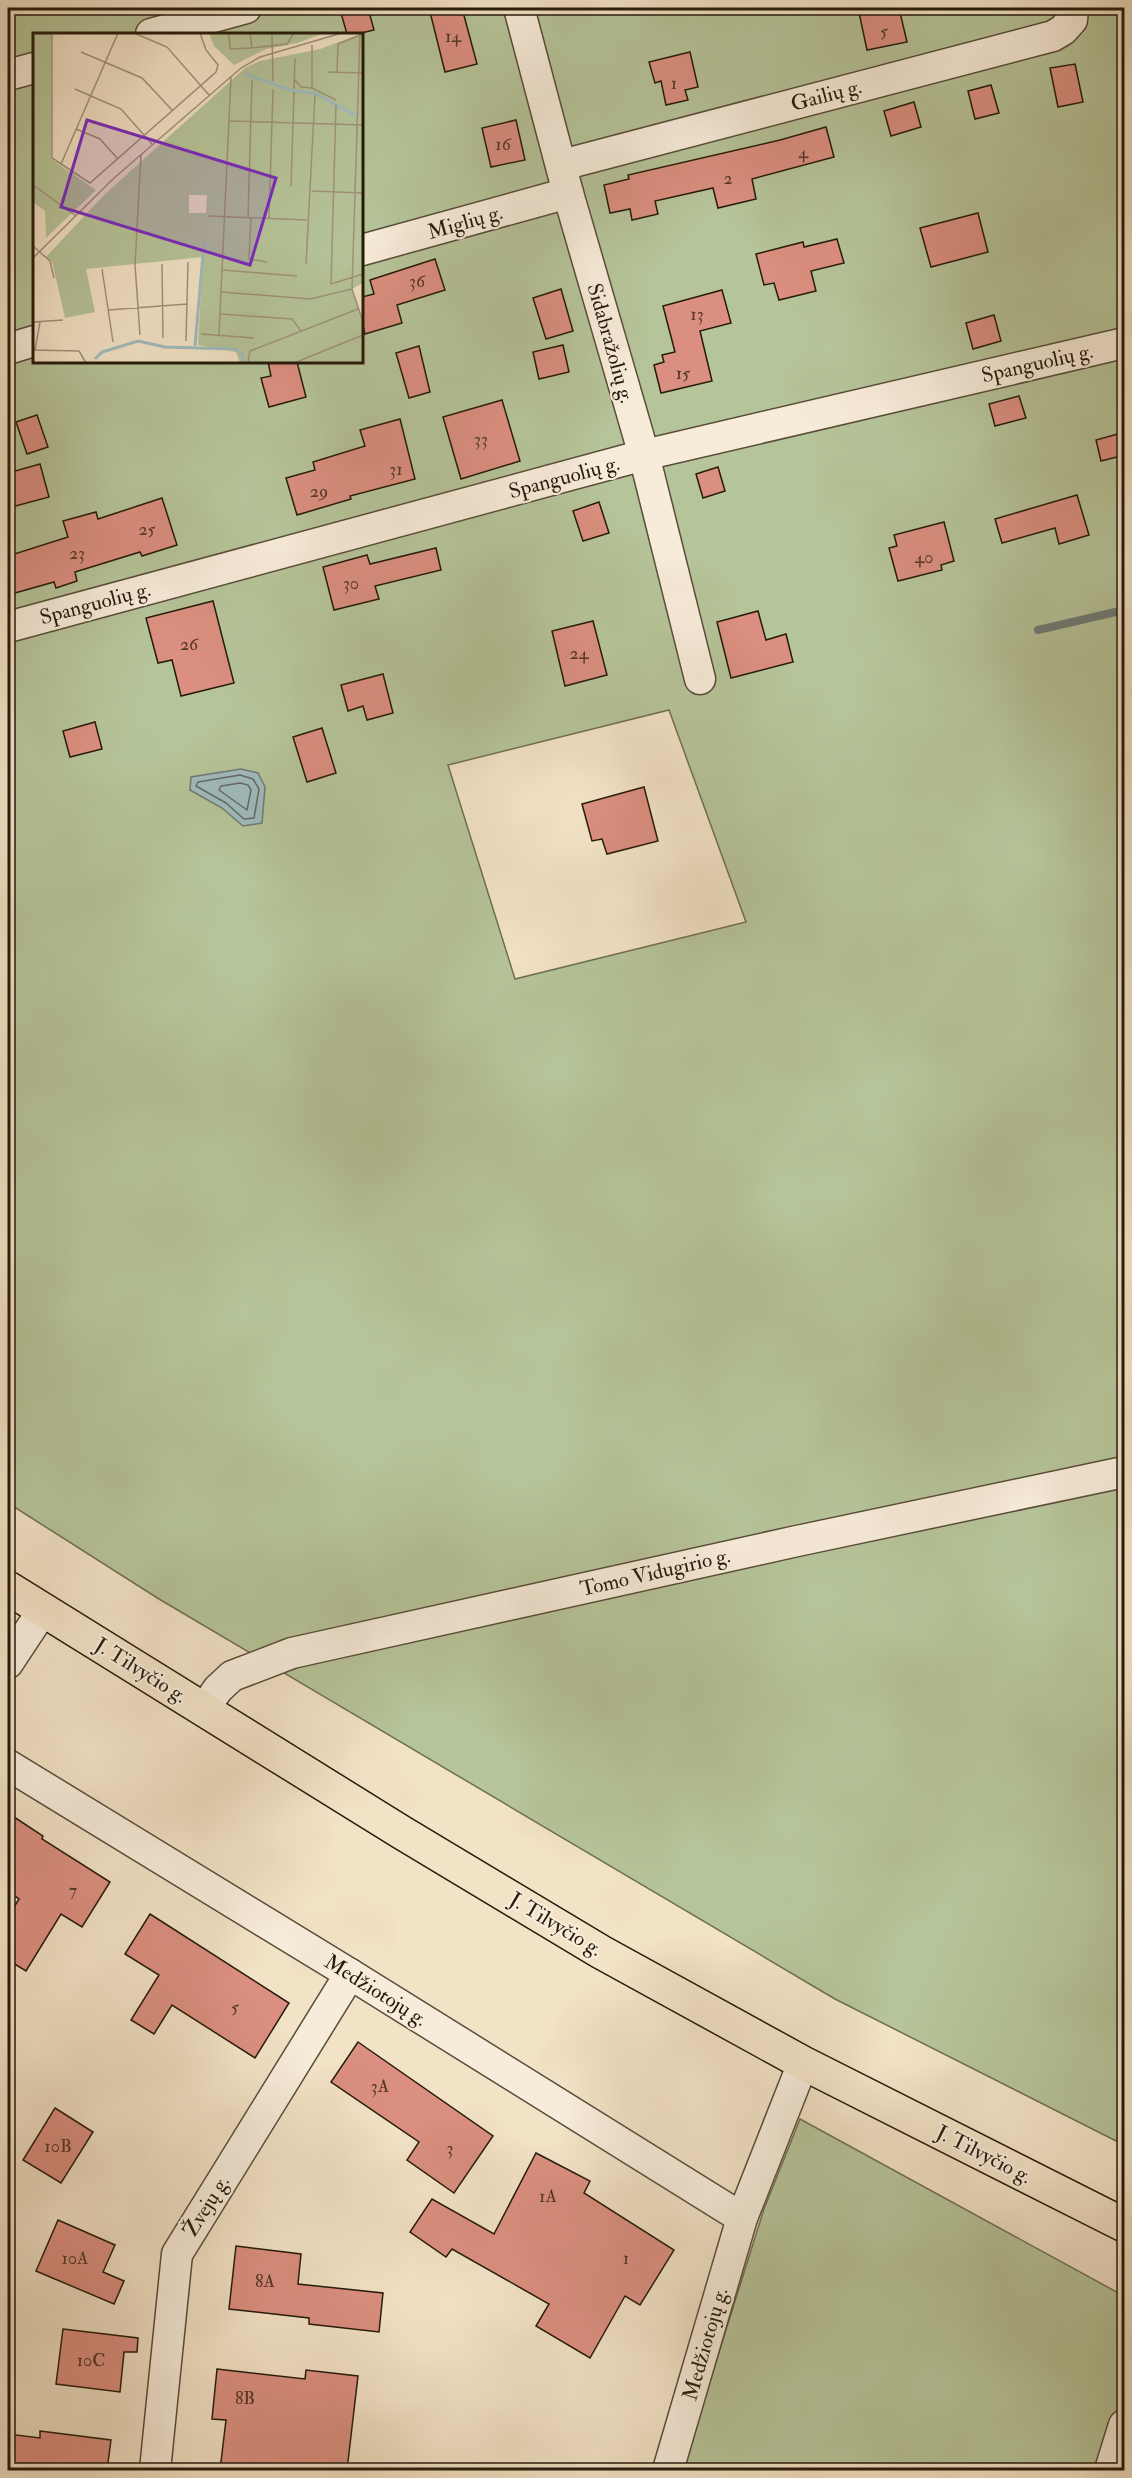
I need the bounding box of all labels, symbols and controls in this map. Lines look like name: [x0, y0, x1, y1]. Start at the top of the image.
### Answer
house number: 5: [880, 20, 888, 43]
house number: 14: [445, 25, 462, 48]
inset map: [33, 33, 363, 363]
house number: 1: [671, 72, 677, 95]
street label: Gailių g.: [788, 73, 865, 118]
house number: 16: [495, 133, 512, 156]
house number: 4: [798, 141, 809, 164]
house number: 2: [723, 167, 733, 190]
street label: Miglių g.: [425, 199, 506, 246]
house number: 36: [409, 270, 426, 293]
street label: Sidabražolių g.: [581, 280, 640, 406]
house number: 13: [690, 303, 704, 326]
street label: Spanguolių g.: [979, 338, 1095, 389]
house number: 15: [676, 362, 690, 385]
house number: 33: [474, 428, 488, 451]
street label: Spanguolių g.: [506, 450, 622, 505]
house number: 31: [389, 458, 403, 481]
house number: 29: [310, 480, 328, 503]
house number: 25: [139, 518, 156, 541]
house number: 23: [69, 542, 85, 565]
house number: 40: [915, 546, 933, 569]
house number: 30: [343, 572, 359, 595]
street label: Spanguolių g.: [37, 576, 153, 631]
house number: 26: [180, 633, 199, 656]
house number: 24: [570, 642, 590, 665]
street label: Tomo Vidugirio g.: [577, 1542, 733, 1603]
street label: J. Tilvyčio g.: [89, 1631, 192, 1709]
house number: 7: [69, 1879, 77, 1902]
street label: J. Tilvyčio g.: [504, 1886, 607, 1963]
street label: Medžiotojų g.: [319, 1948, 432, 2033]
house number: 5: [231, 1996, 239, 2019]
house number: 3A: [371, 2075, 390, 2098]
street label: J. Tilvyčio g.: [931, 2118, 1036, 2190]
house number: 10B: [44, 2135, 72, 2158]
house number: 3: [447, 2137, 453, 2160]
street label: Žvejų g.: [177, 2171, 236, 2242]
house number: 1A: [539, 2185, 557, 2208]
house number: 10A: [62, 2247, 89, 2270]
house number: 1: [623, 2247, 629, 2270]
house number: 8A: [255, 2270, 276, 2293]
street label: Medžiotojų g.: [676, 2285, 734, 2404]
house number: 10C: [77, 2349, 105, 2372]
house number: 8B: [235, 2387, 255, 2410]

